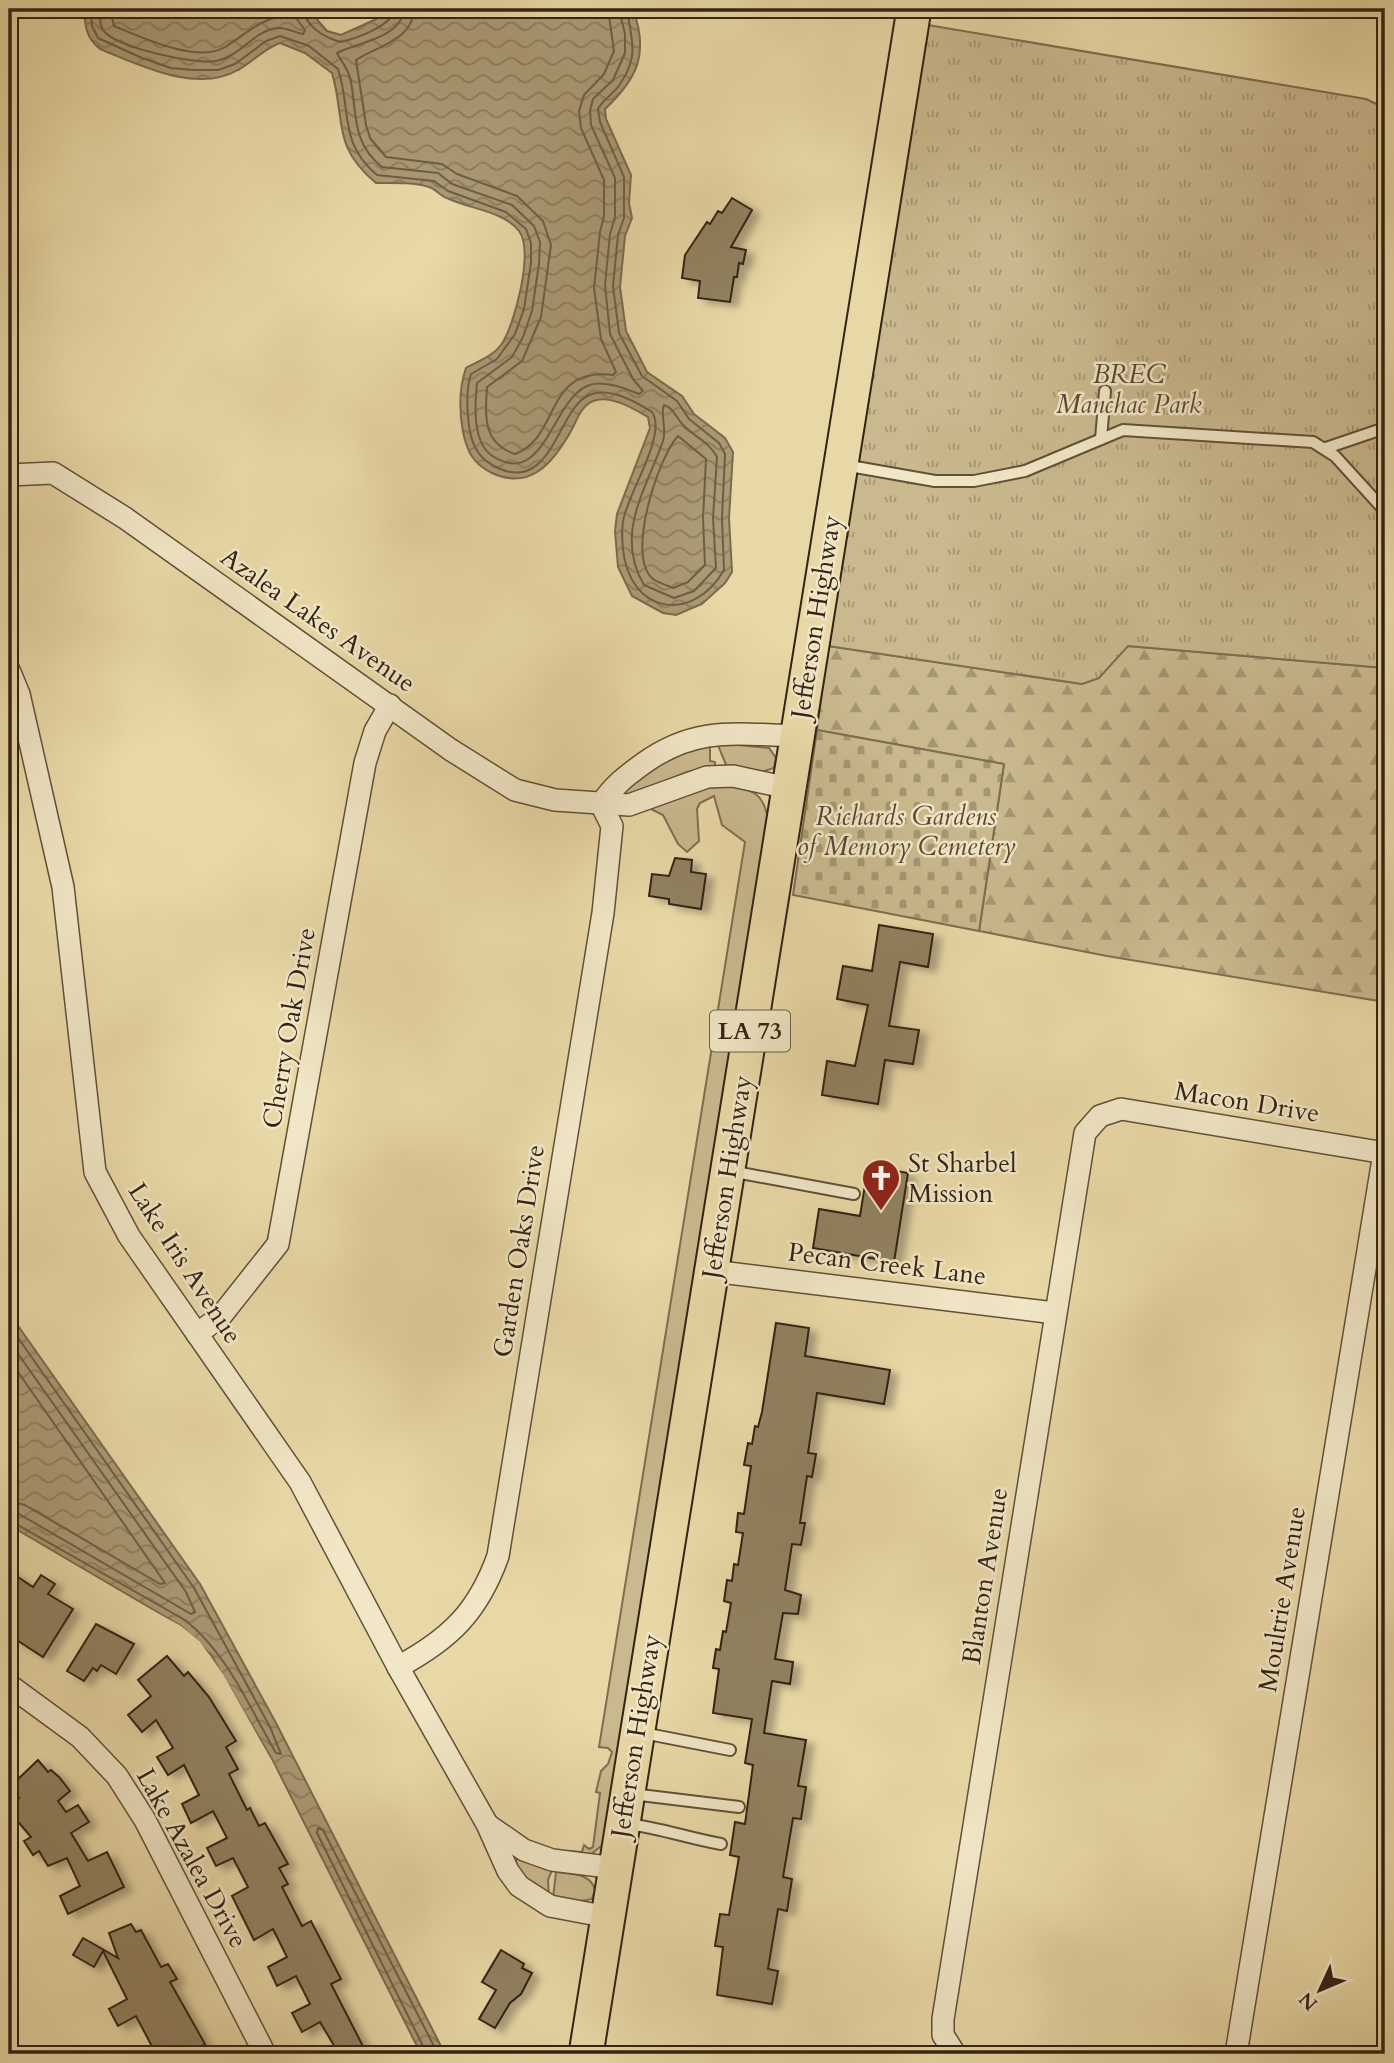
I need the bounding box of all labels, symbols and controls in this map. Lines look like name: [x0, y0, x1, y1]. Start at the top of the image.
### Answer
park label: BREC Manchac Park: [1056, 357, 1202, 422]
street label: Jefferson Highway: [782, 512, 849, 725]
street label: Azalea Lakes Avenue: [213, 540, 423, 700]
park label: Richards Gardens of Memory Cemetery: [797, 799, 1016, 864]
street label: Cherry Oak Drive: [254, 925, 324, 1131]
road number: LA 73: [710, 1010, 790, 1051]
street label: Jefferson Highway: [693, 1072, 760, 1285]
street label: Macon Drive: [1172, 1073, 1322, 1131]
street label: Garden Oaks Drive: [485, 1142, 553, 1360]
place label: St Sharbel Mission: [908, 1146, 1017, 1211]
church icon: St Sharbel Mission: [860, 1157, 902, 1212]
street label: Lake Iris Avenue: [120, 1176, 250, 1350]
street label: Pecan Creek Lane: [786, 1234, 988, 1294]
street label: Blanton Avenue: [954, 1485, 1016, 1667]
street label: Moultrie Avenue: [1250, 1504, 1314, 1694]
street label: Jefferson Highway: [602, 1631, 669, 1844]
street label: Lake Azalea Drive: [128, 1762, 256, 1954]
north arrow: [1286, 1954, 1356, 2024]
text: N: [1293, 1986, 1324, 2016]

